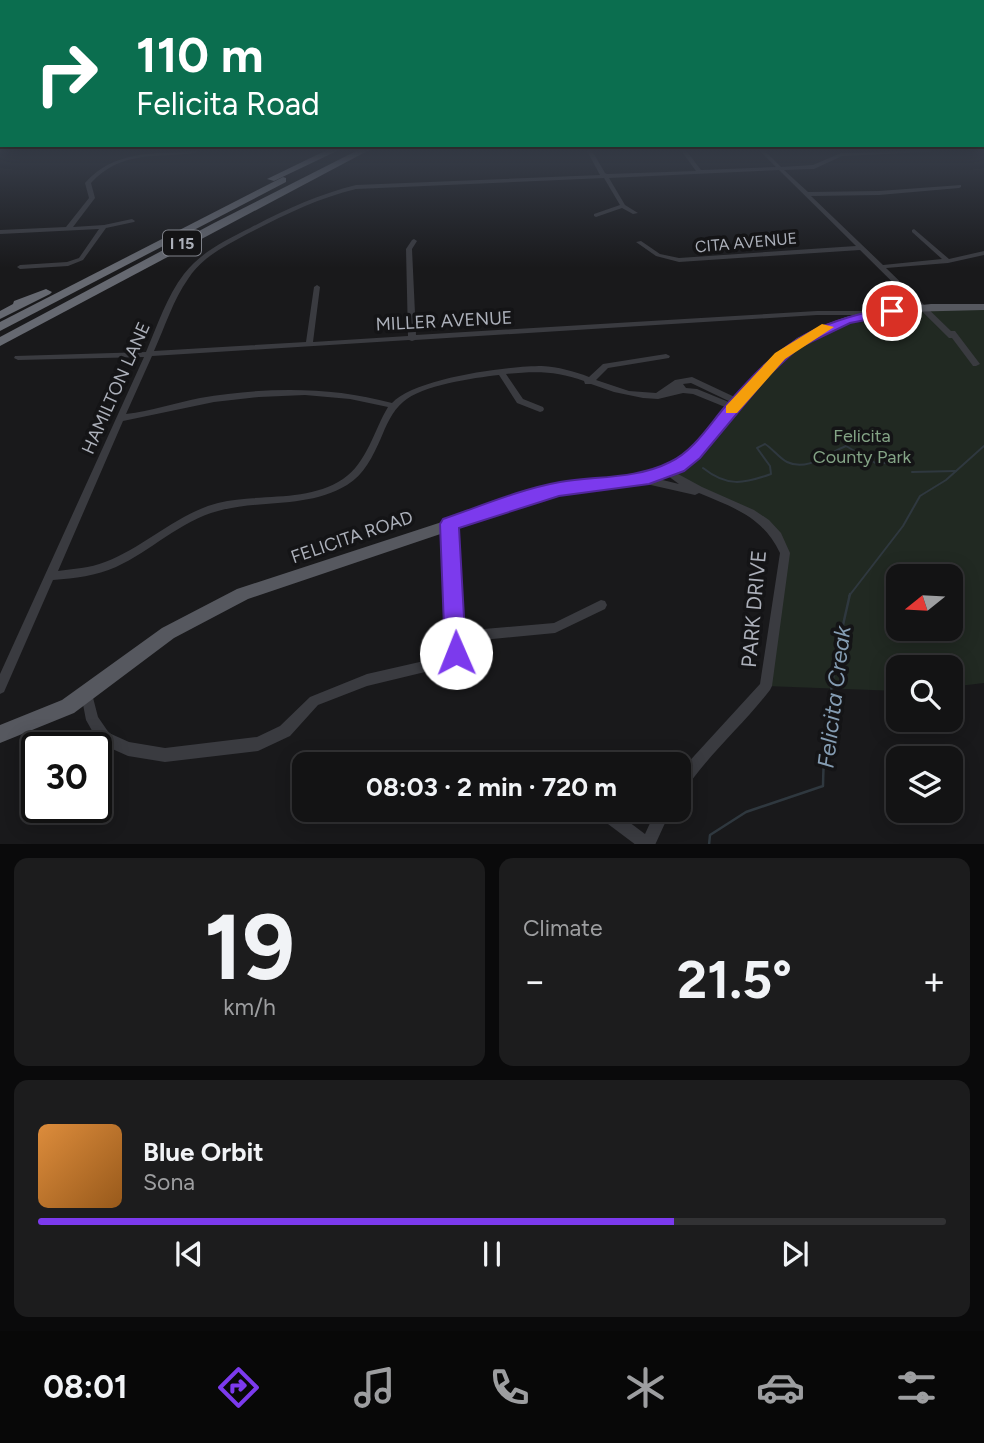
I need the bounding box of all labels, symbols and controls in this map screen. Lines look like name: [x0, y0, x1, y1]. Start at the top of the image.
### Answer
text: 110 m: [136, 25, 264, 84]
icon: right: [21, 28, 112, 119]
text: Felicita Road: [136, 85, 320, 123]
street label: CITA AVENUE: [694, 229, 798, 256]
road number: I 15: [163, 230, 201, 256]
pin: [862, 281, 922, 341]
icon: arrive: [873, 292, 911, 330]
street label: MILLER AVENUE: [375, 306, 513, 336]
street label: HAMILTON LANE: [77, 319, 155, 457]
park label: Felicita County Park: [813, 425, 911, 468]
street label: FELICITA ROAD: [288, 506, 416, 568]
street label: PARK DRIVE: [736, 549, 771, 669]
north arrow: [886, 564, 962, 640]
map controls: [886, 564, 963, 823]
position arrow: [419, 616, 493, 690]
water label: Felicita Creak: [811, 624, 857, 770]
button: search: [886, 655, 963, 732]
speed limit sign: 30: [21, 732, 112, 823]
button: layers: [886, 746, 963, 823]
text: 08:03 · 2 min · 720 m: [366, 771, 617, 803]
text: 19: [204, 893, 295, 1002]
text: Climate: [523, 914, 602, 942]
text: 21.5°: [677, 949, 792, 1011]
text: −: [523, 958, 547, 1004]
text: +: [922, 958, 946, 1004]
text: km/h: [223, 993, 276, 1021]
text: Blue Orbit: [143, 1136, 264, 1168]
text: Sona: [143, 1168, 195, 1196]
icon: previous: [170, 1235, 208, 1273]
icon: pause: [473, 1235, 511, 1273]
icon: next: [776, 1235, 814, 1273]
icon: directions: [214, 1363, 263, 1412]
icon: music: [350, 1363, 399, 1412]
icon: phone: [485, 1363, 534, 1412]
icon: climate: [621, 1363, 670, 1412]
icon: car: [756, 1363, 805, 1412]
icon: filters: [892, 1363, 941, 1412]
text: 08:01: [43, 1368, 127, 1406]

